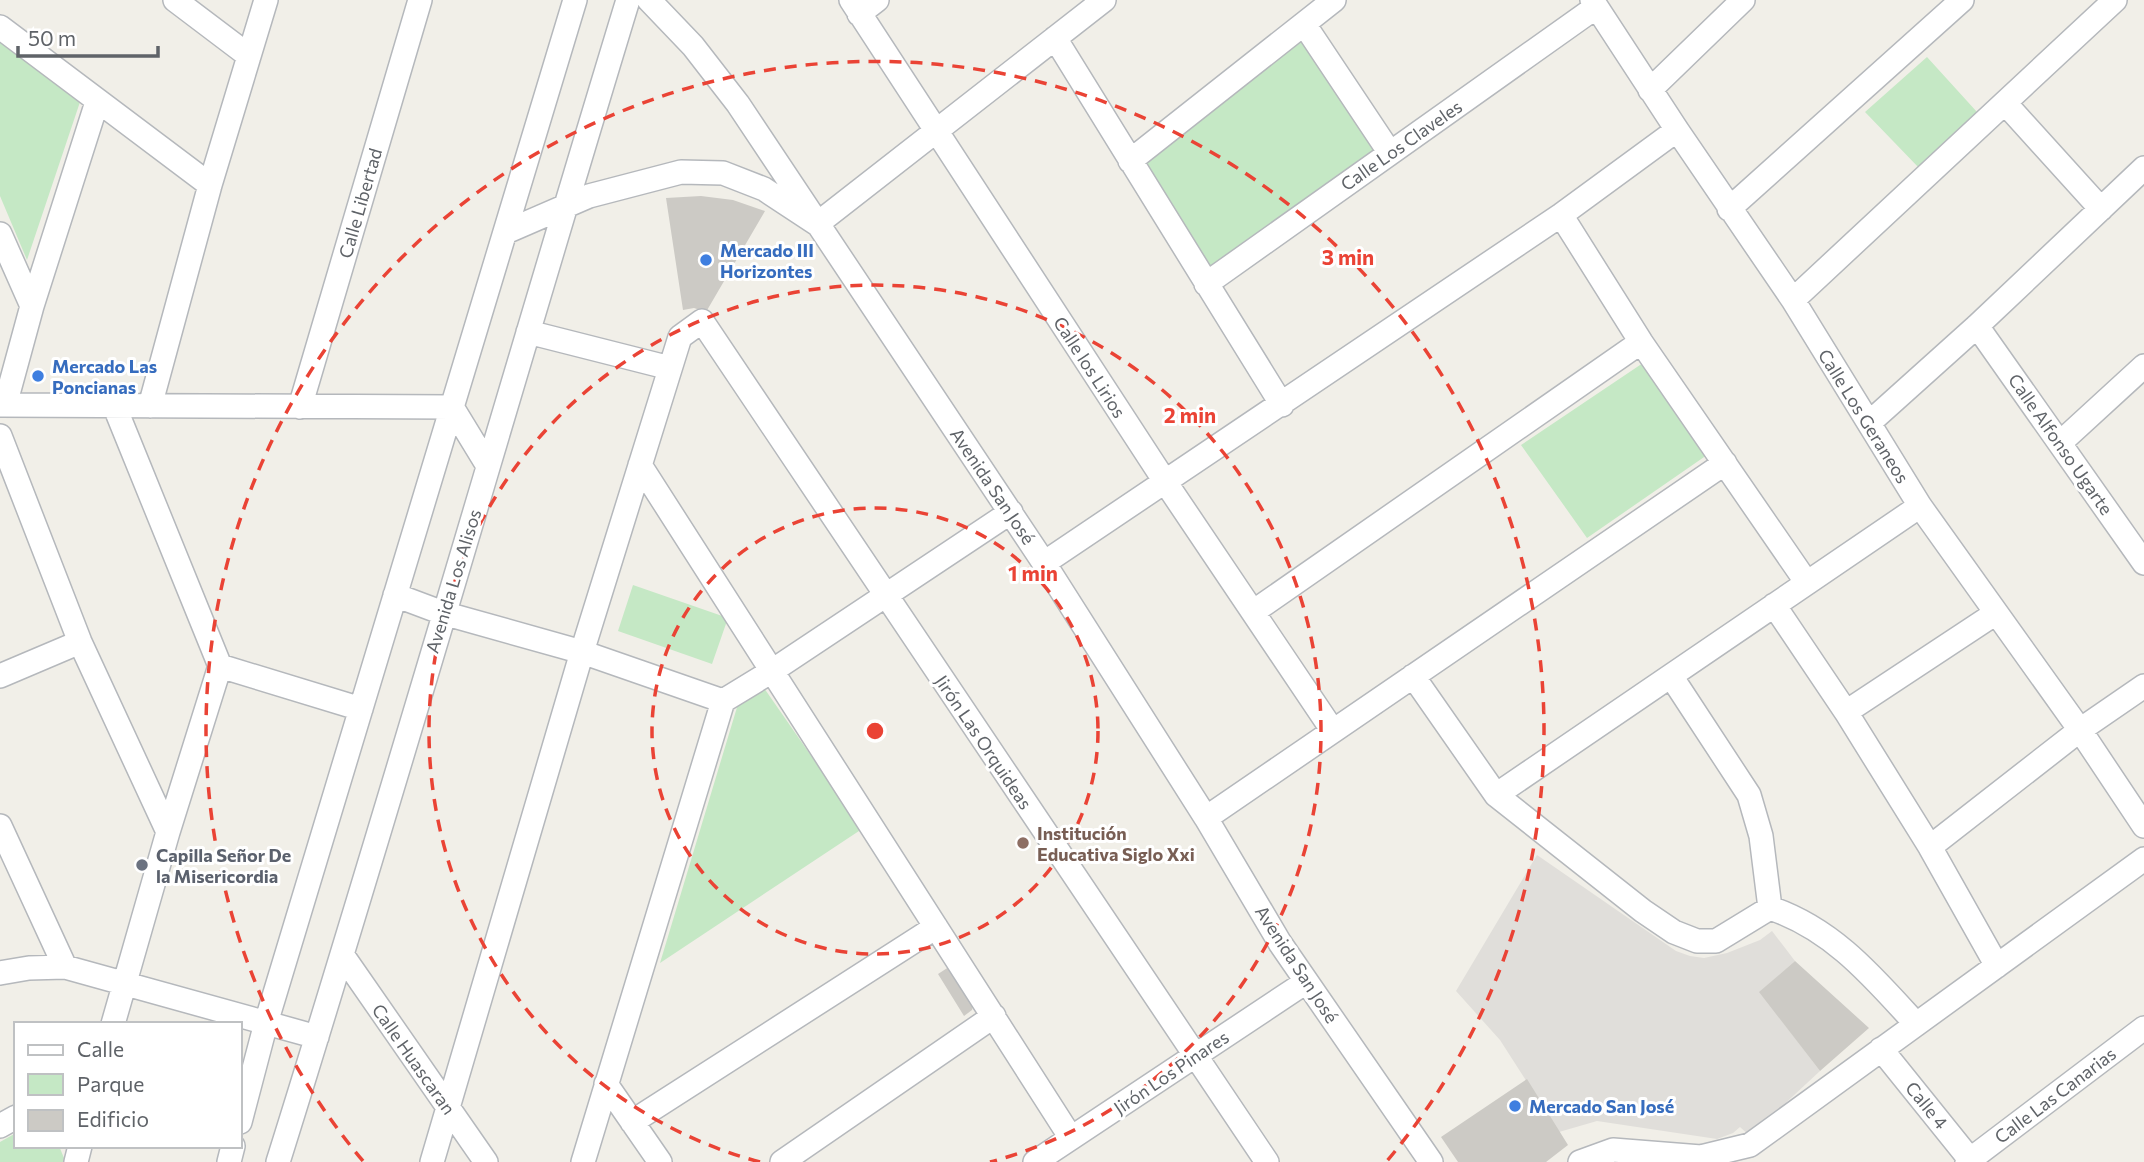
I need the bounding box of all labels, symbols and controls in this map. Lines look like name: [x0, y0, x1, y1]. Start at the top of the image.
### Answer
scale bar: [18, 14, 158, 58]
text: 50 m: [28, 25, 76, 50]
street label: Calle Los Claveles: [1336, 95, 1466, 195]
street label: Calle Libertad: [334, 146, 386, 260]
place label: Mercado III Horizontes: [720, 239, 814, 282]
text: 3 min: [1322, 244, 1374, 269]
marker: Mercado III Horizontes: [698, 252, 714, 268]
street label: Calle los Lirios: [1049, 312, 1131, 422]
street label: Calle Los Geraneos: [1814, 345, 1914, 487]
place label: Mercado Las Poncianas: [52, 355, 157, 398]
marker: Mercado Las Poncianas: [30, 368, 46, 384]
street label: Calle Alfonso Ugarte: [2004, 369, 2118, 519]
text: 2 min: [1164, 402, 1216, 427]
street label: Avenida San José: [946, 424, 1040, 548]
street label: Avenida Los Alisos: [421, 506, 485, 656]
text: 1 min: [1008, 560, 1058, 585]
street label: Jirón Las Orquideas: [931, 671, 1037, 813]
centre of rings: [863, 719, 887, 743]
place label: Institución Educativa Siglo Xxi: [1037, 822, 1195, 865]
marker: Institución Educativa Siglo Xxi: [1015, 835, 1031, 851]
place label: Capilla Señor De la Misericordia: [156, 844, 291, 887]
marker: Capilla Señor De la Misericordia: [134, 857, 150, 873]
street label: Avenida San José: [1251, 901, 1343, 1027]
street label: Calle Huascaran: [368, 999, 460, 1119]
legend: [14, 1022, 242, 1148]
street label: Jirón Los Pinares: [1109, 1025, 1233, 1119]
text: Calle: [77, 1036, 124, 1061]
street label: Calle Las Canarias: [1990, 1042, 2120, 1148]
text: Parque: [77, 1071, 144, 1096]
street label: Calle 4: [1901, 1077, 1953, 1133]
place label: Mercado San José: [1529, 1095, 1674, 1117]
marker: Mercado San José: [1507, 1098, 1523, 1114]
text: Edificio: [77, 1106, 149, 1131]

